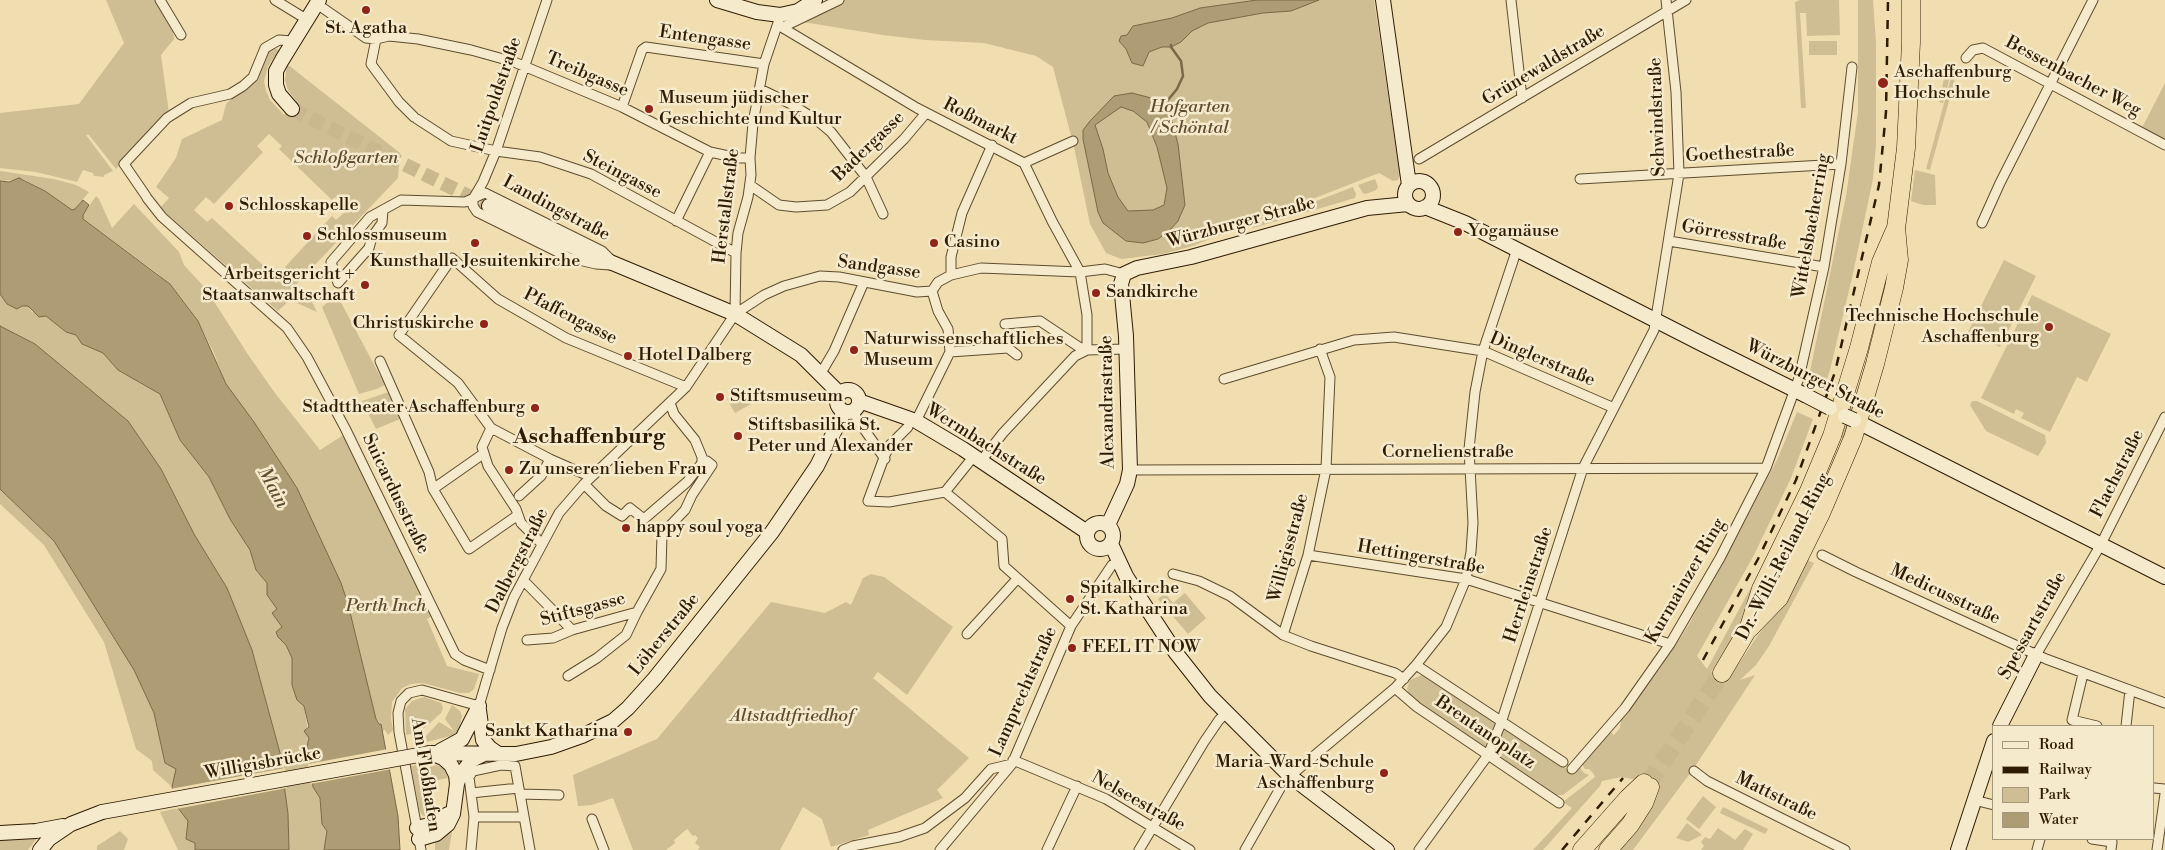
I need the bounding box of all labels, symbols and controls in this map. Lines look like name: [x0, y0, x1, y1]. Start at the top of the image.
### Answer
marker: St. Agatha: [360, 4, 372, 16]
place label: St. Agatha: [325, 18, 407, 40]
street label: Grünewaldstraße: [1479, 21, 1609, 111]
street label: Entengasse: [658, 22, 752, 56]
street label: Bessenbacher Weg: [2001, 32, 2145, 122]
street label: Luitpoldstraße: [467, 34, 527, 156]
street label: Treibgasse: [542, 48, 632, 102]
street label: Schwindstraße: [1645, 57, 1671, 177]
place label: Aschaffenburg Hochschule: [1894, 62, 2012, 104]
marker: Aschaffenburg Hochschule: [1876, 76, 1890, 90]
place label: Museum jüdischer Geschichte und Kultur: [659, 88, 842, 130]
street label: Roßmarkt: [939, 94, 1021, 150]
park label: Hofgarten / Schöntal: [1150, 97, 1230, 140]
marker: Museum jüdischer Geschichte und Kultur: [643, 103, 655, 115]
street label: Badergasse: [828, 107, 910, 187]
street label: Goethestraße: [1685, 140, 1795, 168]
street label: Steingasse: [579, 146, 665, 204]
street label: Herstallstraße: [709, 147, 745, 265]
park label: Schloßgarten: [294, 148, 398, 170]
street label: Wittelsbacherring: [1789, 152, 1835, 300]
street label: Landingstraße: [499, 172, 613, 246]
street label: Würzburger Straße: [1164, 193, 1318, 253]
place label: Schlosskapelle: [239, 195, 359, 217]
marker: Schlosskapelle: [223, 200, 235, 212]
street label: Görresstraße: [1680, 216, 1788, 256]
place label: Yogamäuse: [1468, 221, 1559, 243]
place label: Schlossmuseum: [317, 225, 447, 247]
marker: Yogamäuse: [1452, 226, 1464, 238]
marker: Schlossmuseum: [301, 230, 313, 242]
place label: Casino: [944, 232, 1000, 254]
marker: Kunsthalle Jesuitenkirche: [469, 237, 481, 249]
marker: Casino: [928, 237, 940, 249]
place label: Kunsthalle Jesuitenkirche: [370, 251, 580, 273]
street label: Sandgasse: [836, 251, 922, 285]
place label: Arbeitsgericht + Staatsanwaltschaft: [202, 264, 355, 306]
marker: Arbeitsgericht + Staatsanwaltschaft: [359, 279, 371, 291]
place label: Sandkirche: [1106, 282, 1198, 304]
street label: Pfaffengasse: [520, 284, 620, 350]
marker: Sandkirche: [1090, 287, 1102, 299]
place label: Technische Hochschule Aschaffenburg: [1846, 306, 2039, 348]
place label: Christuskirche: [353, 313, 474, 335]
marker: Christuskirche: [478, 318, 490, 330]
marker: Technische Hochschule Aschaffenburg: [2043, 321, 2055, 333]
street label: Dinglerstraße: [1486, 328, 1598, 392]
place label: Naturwissenschaftliches Museum: [864, 329, 1064, 372]
street label: Alexandrastraße: [1096, 335, 1120, 469]
street label: Würzburger Straße: [1742, 336, 1888, 424]
marker: Naturwissenschaftliches Museum: [848, 344, 860, 356]
place label: Hotel Dalberg: [638, 345, 751, 367]
marker: Hotel Dalberg: [622, 350, 634, 362]
place label: Stiftsmuseum: [730, 386, 843, 408]
marker: Stiftsmuseum: [714, 391, 726, 403]
place label: Stadttheater Aschaffenburg: [302, 397, 525, 419]
street label: Wermbachstraße: [922, 399, 1050, 491]
marker: Stadttheater Aschaffenburg: [529, 402, 541, 414]
place label: Stiftsbasilika St. Peter und Alexander: [748, 415, 913, 458]
district label: Aschaffenburg: [513, 425, 665, 451]
street label: Flachstraße: [2087, 426, 2149, 522]
street label: Suicardusstraße: [357, 430, 433, 558]
marker: Stiftsbasilika St. Peter und Alexander: [732, 430, 744, 442]
street label: Cornelienstraße: [1382, 442, 1514, 464]
place label: Zu unseren lieben Frau: [519, 459, 707, 481]
water label: Main: [251, 463, 293, 513]
marker: Zu unseren lieben Frau: [503, 464, 515, 476]
street label: Dr.-Willi-Reiland-Ring: [1732, 470, 1836, 644]
street label: Willigisstraße: [1264, 491, 1314, 605]
street label: Dalbergstraße: [482, 505, 554, 617]
street label: Kurmainzer Ring: [1641, 515, 1731, 647]
place label: happy soul yoga: [636, 517, 763, 539]
marker: happy soul yoga: [620, 522, 632, 534]
street label: Herrleinstraße: [1500, 524, 1558, 646]
street label: Hettingerstraße: [1355, 536, 1487, 580]
street label: Medicusstraße: [1887, 560, 2003, 630]
street label: Spessartstraße: [1995, 568, 2071, 684]
place label: Spitalkirche St. Katharina: [1080, 578, 1188, 620]
street label: Stiftsgasse: [538, 588, 628, 632]
street label: Löherstraße: [625, 589, 705, 681]
marker: Spitalkirche St. Katharina: [1064, 593, 1076, 605]
park label: Perth Inch: [346, 596, 426, 618]
street label: Lamprechtstraße: [986, 624, 1062, 760]
place label: FEEL IT NOW: [1082, 637, 1200, 659]
marker: FEEL IT NOW: [1066, 642, 1078, 654]
street label: Brentanoplatz: [1431, 691, 1539, 775]
park label: Altstadtfriedhof: [730, 706, 854, 728]
street label: Am Floßhafen: [405, 717, 445, 833]
place label: Sankt Katharina: [485, 721, 618, 743]
legend: [1992, 725, 2155, 840]
marker: Sankt Katharina: [622, 726, 634, 738]
text: Road: [2039, 735, 2074, 754]
street label: Willigisbrücke: [203, 743, 323, 785]
place label: Maria-Ward-Schule Aschaffenburg: [1215, 752, 1374, 794]
text: Railway: [2039, 760, 2092, 779]
street label: Nelseestraße: [1087, 767, 1189, 837]
marker: Maria-Ward-Schule Aschaffenburg: [1378, 767, 1390, 779]
street label: Mattstraße: [1732, 768, 1820, 826]
text: Park: [2039, 785, 2070, 804]
text: Water: [2039, 810, 2078, 829]

